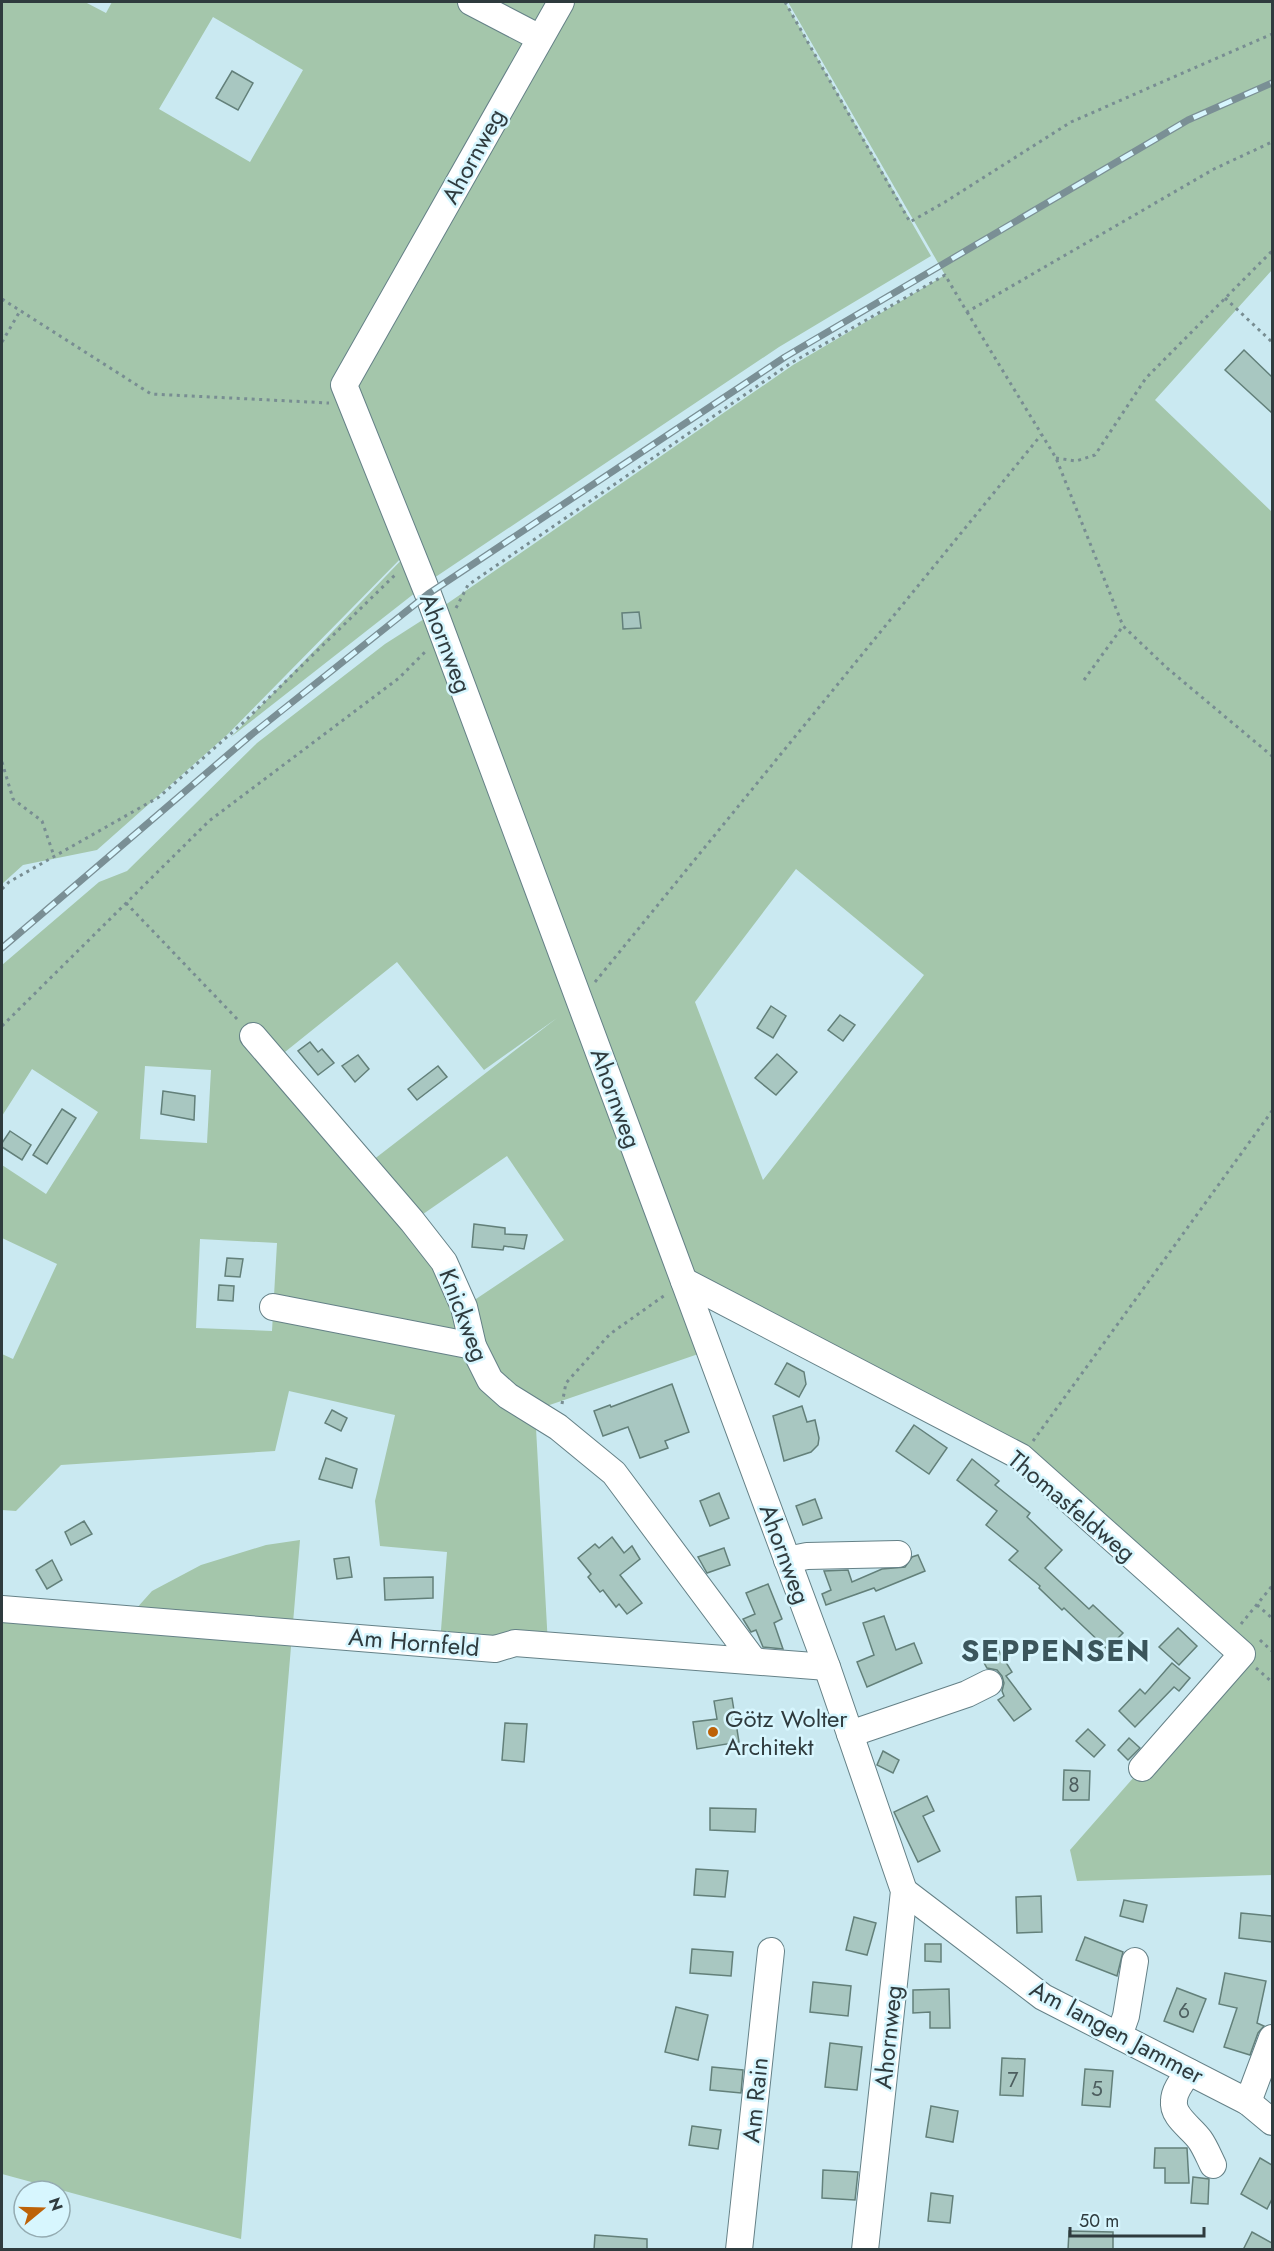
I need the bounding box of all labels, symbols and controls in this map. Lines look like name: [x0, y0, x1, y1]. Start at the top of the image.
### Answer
street label: Ahornweg: [432, 102, 514, 210]
street label: Ahornweg: [411, 588, 481, 698]
street label: Ahornweg: [582, 1043, 650, 1153]
street label: Knickweg: [430, 1264, 498, 1366]
street label: Thomasfeldweg: [1001, 1442, 1143, 1570]
street label: Ahornweg: [751, 1499, 819, 1609]
street label: Am Hornfeld: [347, 1619, 481, 1665]
district label: SEPPENSEN: [961, 1629, 1151, 1672]
place label: Götz Wolter Architekt: [725, 1701, 848, 1764]
marker: Götz Wolter Architekt: [706, 1725, 720, 1739]
house number: 8: [1068, 1770, 1080, 1800]
street label: Am langen Jammer: [1024, 1971, 1211, 2093]
street label: Ahornweg: [865, 1983, 911, 2091]
house number: 6: [1178, 1996, 1190, 2026]
street label: Am Rain: [733, 2056, 777, 2144]
house number: 7: [1007, 2065, 1019, 2095]
house number: 5: [1091, 2074, 1103, 2104]
north arrow: [12, 2179, 72, 2239]
text: N: [43, 2195, 69, 2214]
scale bar: [1070, 2200, 1204, 2238]
text: 50 m: [1079, 2208, 1119, 2234]

